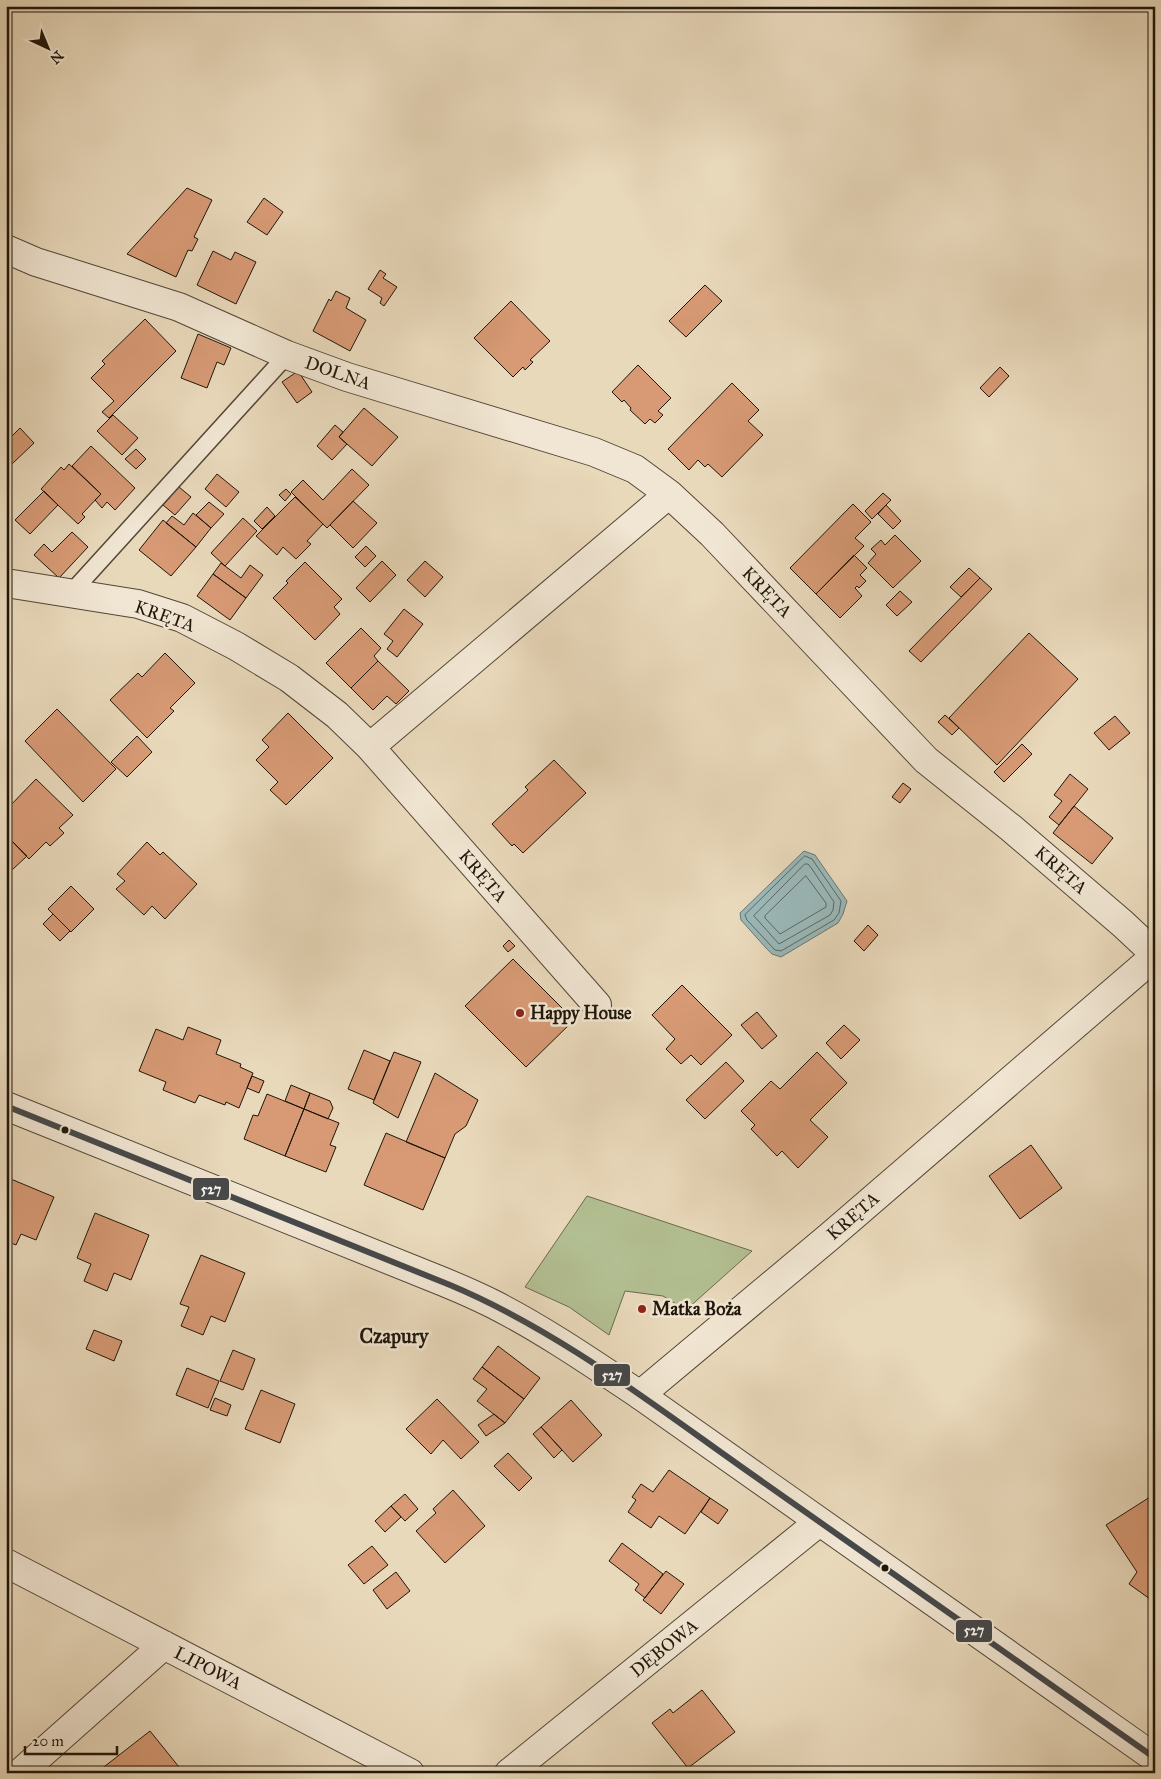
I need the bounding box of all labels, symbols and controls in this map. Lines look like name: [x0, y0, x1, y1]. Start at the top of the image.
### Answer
north arrow: [22, 22, 72, 72]
text: N: [46, 47, 67, 67]
street label: DOLNA: [302, 351, 374, 395]
street label: KRĘTA: [737, 562, 797, 622]
street label: KRĘTA: [132, 595, 198, 637]
street label: KRĘTA: [1030, 841, 1092, 899]
street label: KRĘTA: [454, 845, 512, 907]
place label: Happy House: [530, 1002, 632, 1025]
marker: Happy House: [514, 1007, 526, 1019]
unlabelled marker: [60, 1125, 70, 1135]
line badge: 527: [192, 1177, 230, 1201]
text: 527: [201, 1181, 222, 1198]
street label: KRĘTA: [822, 1187, 884, 1245]
place label: Matka Boża: [652, 1298, 742, 1320]
marker: Matka Boża: [636, 1303, 648, 1315]
district label: Czapury: [360, 1324, 430, 1349]
line badge: 527: [593, 1363, 631, 1387]
text: 527: [602, 1367, 623, 1384]
unlabelled marker: [880, 1563, 890, 1573]
street label: DĘBOWA: [626, 1614, 702, 1682]
line badge: 527: [955, 1619, 993, 1643]
text: 527: [964, 1622, 985, 1639]
street label: LIPOWA: [170, 1642, 246, 1694]
scale bar: [25, 1724, 118, 1756]
text: 20 m: [32, 1732, 64, 1750]

